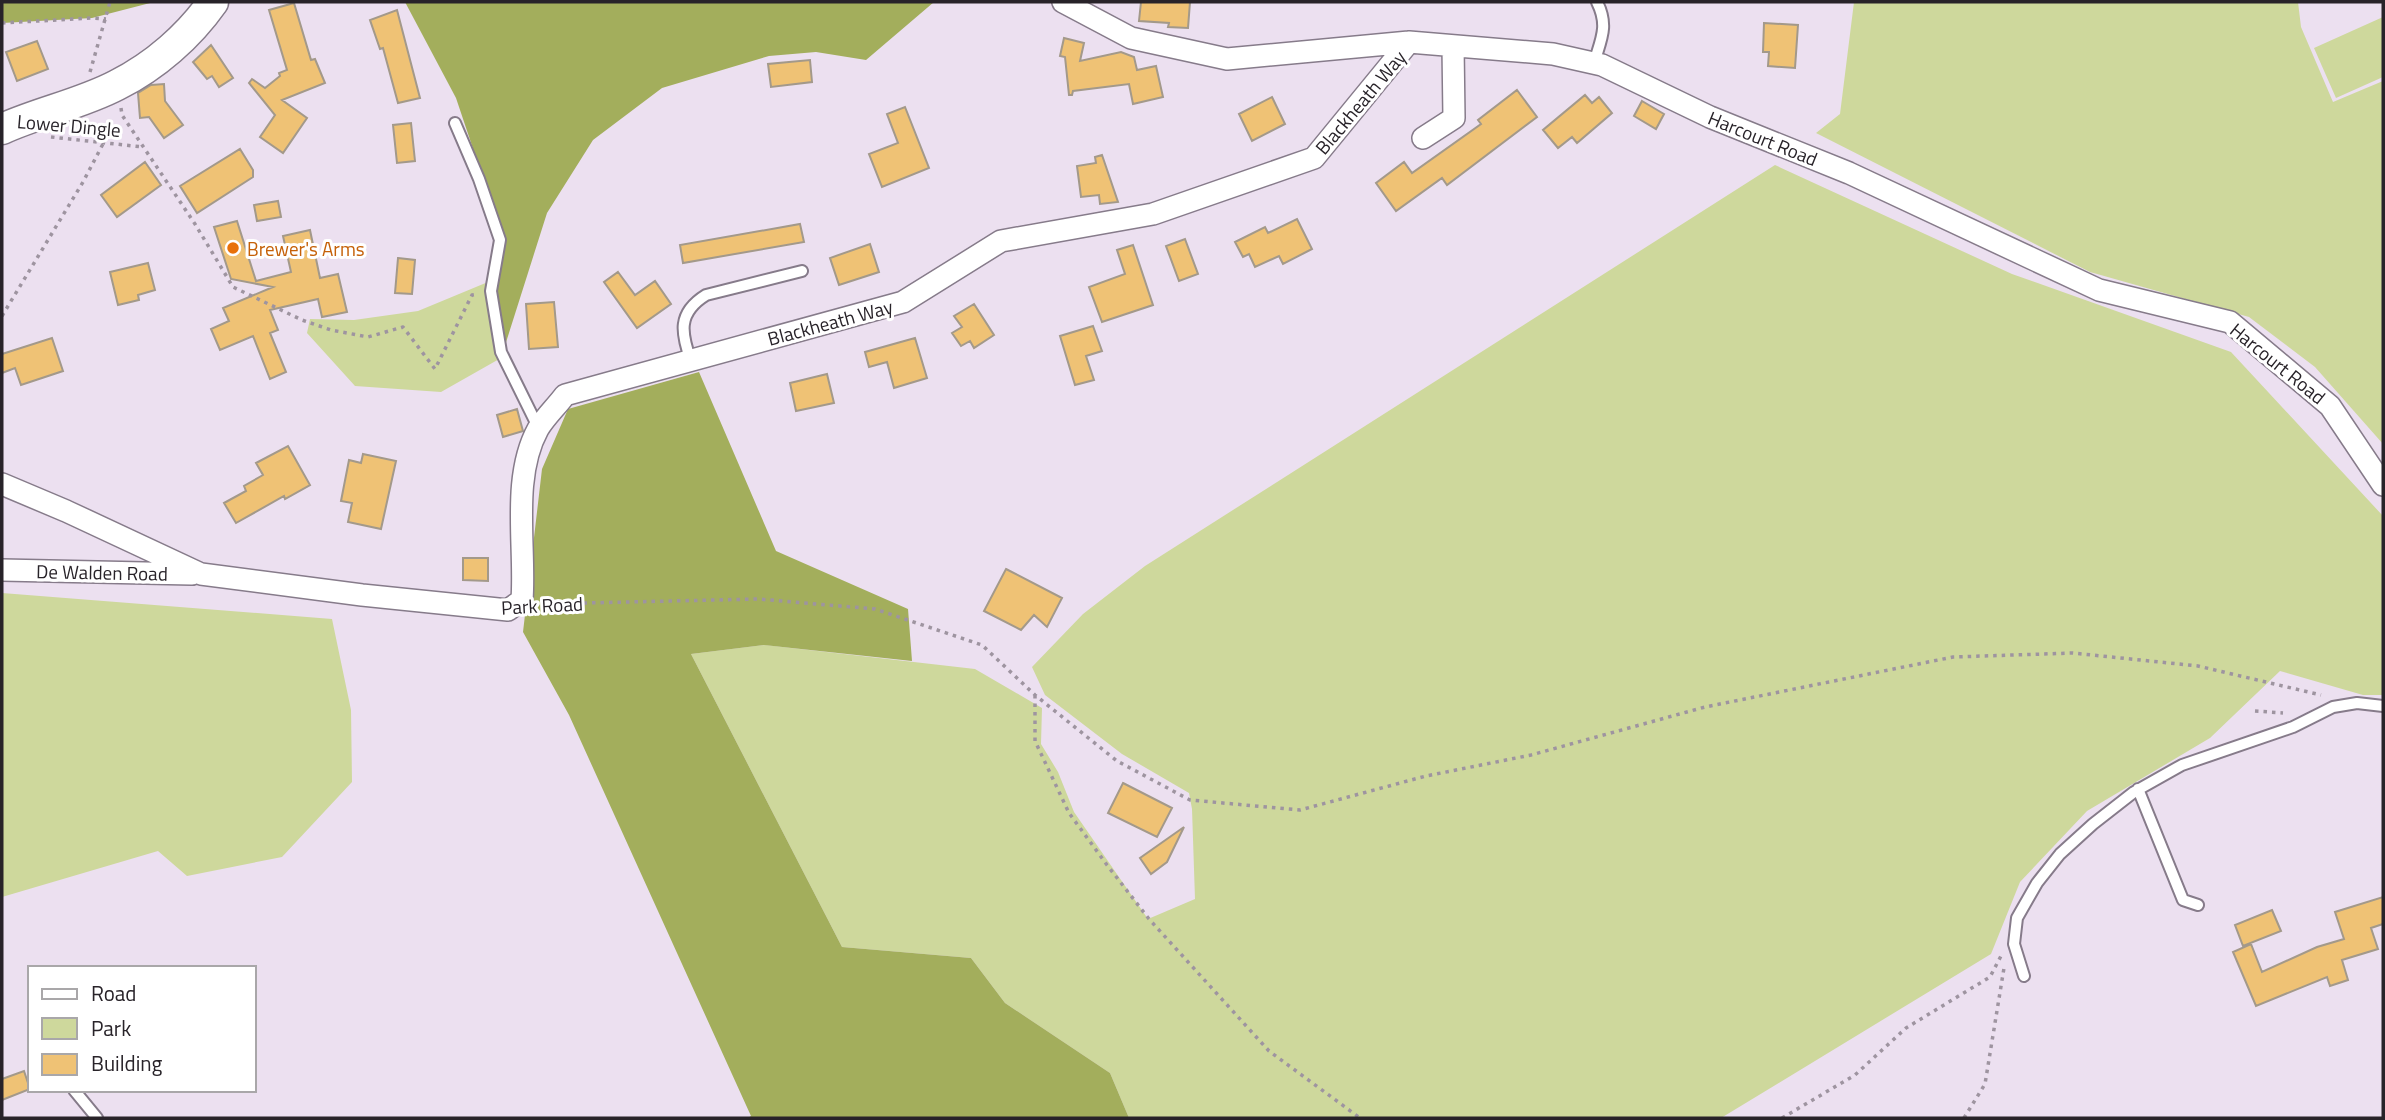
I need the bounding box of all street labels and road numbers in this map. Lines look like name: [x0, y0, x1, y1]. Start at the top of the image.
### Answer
street label: Blackheath Way: [1308, 43, 1412, 161]
street label: Harcourt Road: [1704, 103, 1822, 173]
street label: Lower Dingle: [16, 106, 122, 144]
street label: Blackheath Way: [764, 291, 896, 353]
street label: Harcourt Road: [2224, 315, 2332, 411]
street label: De Walden Road: [36, 556, 168, 588]
street label: Park Road: [500, 588, 584, 622]

